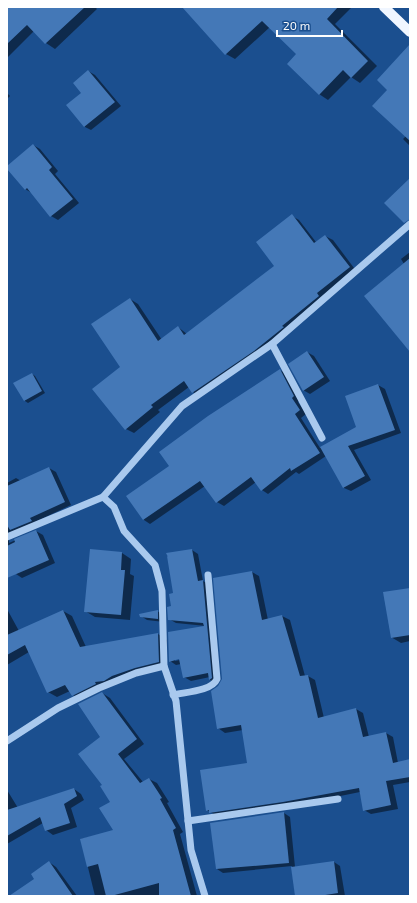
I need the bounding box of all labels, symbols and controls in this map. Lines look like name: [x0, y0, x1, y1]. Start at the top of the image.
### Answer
scale bar: [277, 12, 342, 38]
text: 20 m: [283, 18, 310, 32]

